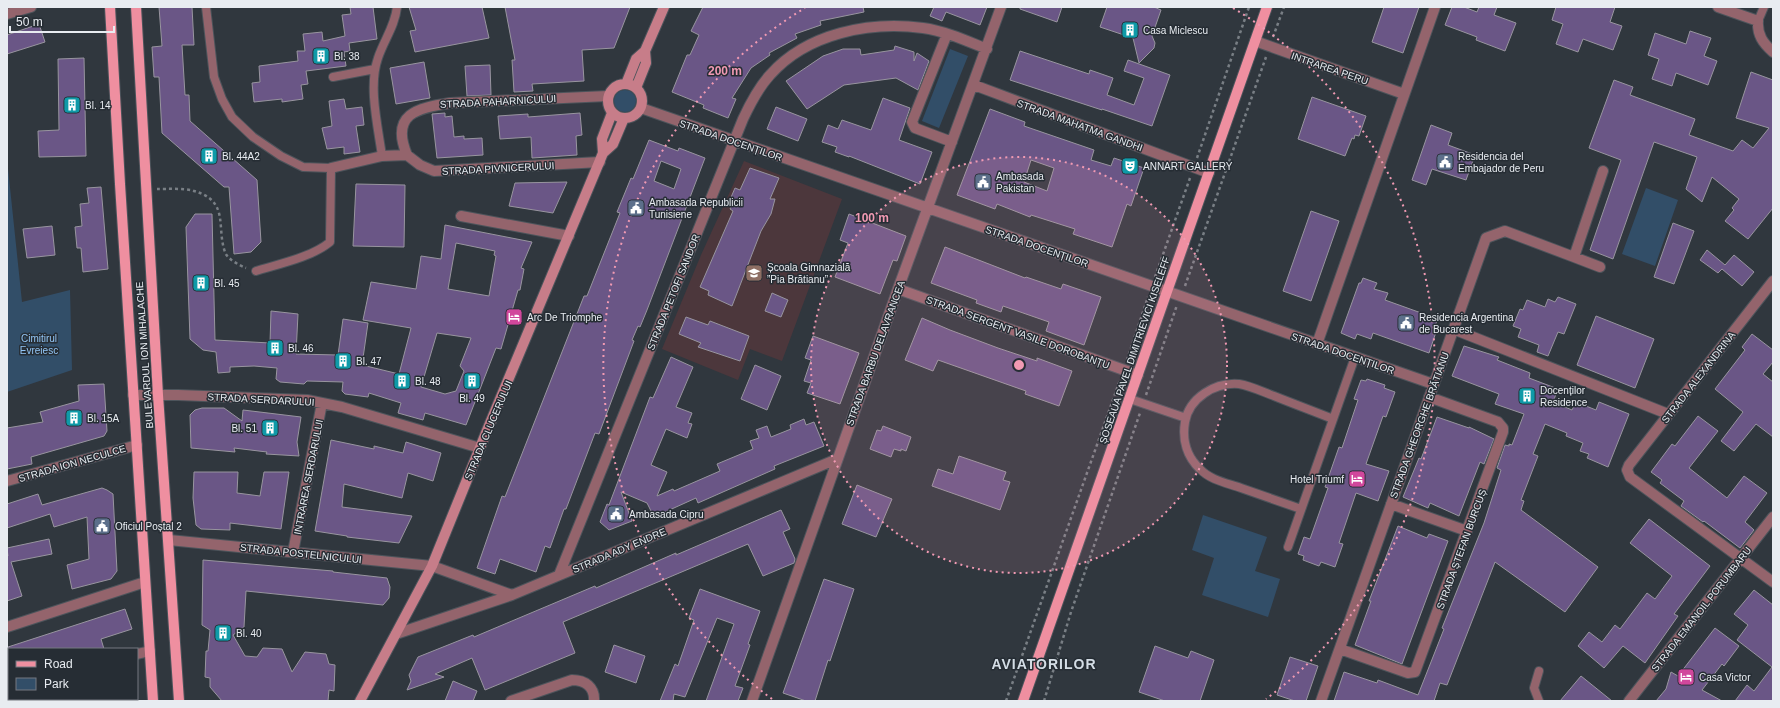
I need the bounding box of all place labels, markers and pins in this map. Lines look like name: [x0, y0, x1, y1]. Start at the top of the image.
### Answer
building icon: Casa Miclescu: [1120, 20, 1140, 40]
place label: Casa Miclescu: [1143, 25, 1208, 36]
building icon: Bl. 38: [311, 46, 331, 66]
place label: Bl. 38: [334, 51, 360, 62]
building icon: Bl. 14: [62, 95, 82, 115]
place label: Bl. 14: [85, 100, 111, 111]
building icon: Bl. 44A2: [199, 146, 219, 166]
place label: Bl. 44A2: [222, 151, 260, 162]
place label: Residencia del Embajador de Peru: [1458, 151, 1544, 174]
public building icon: Residencia del Embajador de Peru: [1435, 152, 1455, 172]
theatre icon: ANNART GALLERY: [1120, 156, 1140, 176]
place label: ANNART GALLERY: [1143, 161, 1233, 172]
place label: Ambasada Pakistan: [996, 171, 1044, 194]
public building icon: Ambasada Pakistan: [973, 172, 993, 192]
place label: Ambasada Republicii Tunisiene: [649, 197, 743, 220]
public building icon: Ambasada Republicii Tunisiene: [626, 198, 646, 218]
place label: Școala Gimnazială ”Pia Brătianu”: [767, 262, 851, 285]
school or university icon: Școala Gimnazială ”Pia Brătianu”: [744, 263, 764, 283]
building icon: Bl. 45: [191, 273, 211, 293]
place label: Bl. 45: [214, 278, 240, 289]
hotel icon: Arc De Triomphe: [504, 307, 524, 327]
place label: Arc De Triomphe: [527, 312, 602, 323]
place label: Residencia Argentina de Bucarest: [1419, 312, 1514, 335]
public building icon: Residencia Argentina de Bucarest: [1396, 313, 1416, 333]
building icon: Bl. 46: [265, 338, 285, 358]
place label: Bl. 46: [288, 343, 314, 354]
building icon: Bl. 47: [333, 351, 353, 371]
place label: Bl. 47: [356, 356, 382, 367]
centre of rings: [1012, 358, 1026, 372]
building icon: Bl. 48: [392, 371, 412, 391]
building icon: Bl. 49: [462, 371, 482, 391]
place label: Bl. 48: [415, 376, 441, 387]
place label: Docenților Residence: [1540, 385, 1588, 408]
building icon: Docenților Residence: [1517, 386, 1537, 406]
place label: Bl. 49: [459, 393, 485, 404]
building icon: Bl. 15A: [64, 408, 84, 428]
place label: Bl. 15A: [87, 413, 120, 424]
building icon: Bl. 51: [260, 418, 280, 438]
place label: Bl. 51: [231, 423, 257, 434]
hotel icon: Hotel Triumf: [1347, 469, 1367, 489]
place label: Hotel Triumf: [1290, 474, 1344, 485]
public building icon: Ambasada Cipru: [606, 504, 626, 524]
place label: Ambasada Cipru: [629, 509, 703, 520]
public building icon: Oficiul Poștal 2: [92, 516, 112, 536]
place label: Oficiul Poștal 2: [115, 521, 182, 532]
building icon: Bl. 40: [213, 623, 233, 643]
place label: Bl. 40: [236, 628, 262, 639]
hotel icon: Casa Victor: [1676, 667, 1696, 687]
place label: Casa Victor: [1699, 672, 1751, 683]

